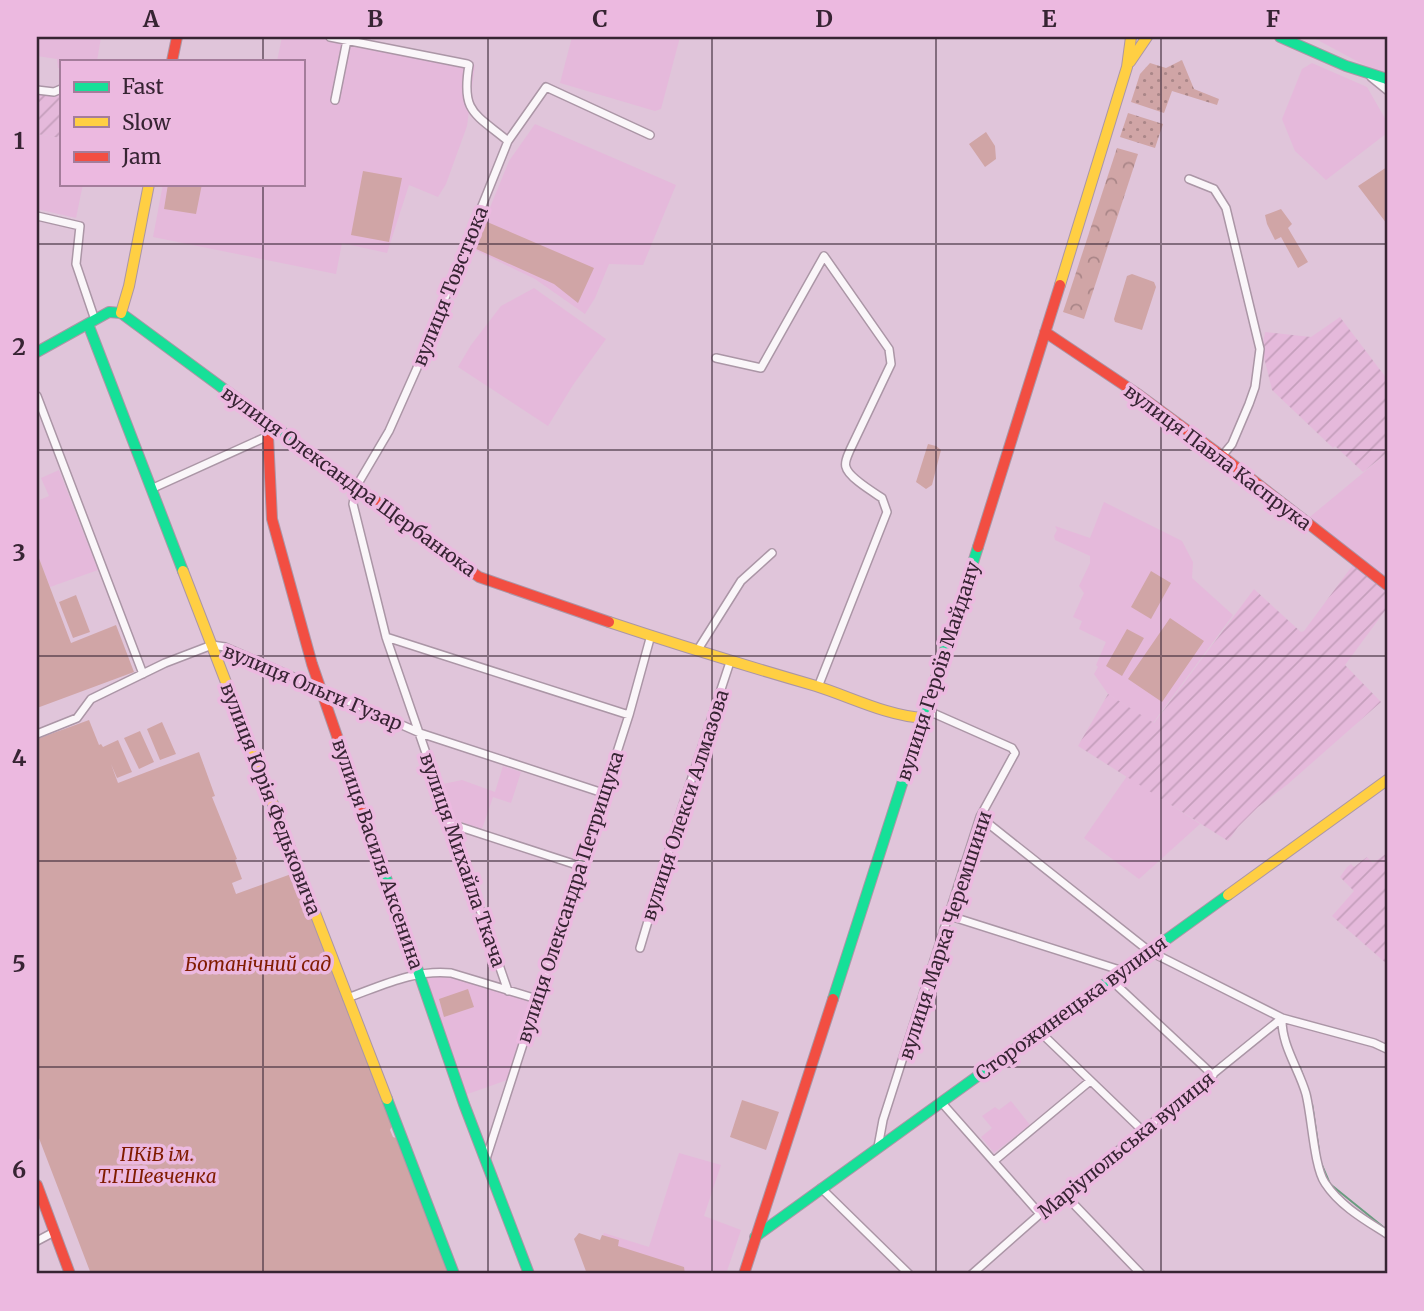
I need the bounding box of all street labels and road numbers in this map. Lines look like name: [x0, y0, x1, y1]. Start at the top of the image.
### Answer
street label: вулиця Товстюка: [407, 203, 493, 369]
street label: вулиця Павла Каспрука: [1120, 379, 1316, 535]
street label: вулиця Олександра Щербанюка: [217, 381, 481, 581]
street label: вулиця Героїв Майдану: [891, 558, 985, 784]
street label: вулиця Ольги Гузар: [220, 638, 406, 736]
street label: вулиця Юрія Федьковича: [216, 679, 326, 919]
street label: вулиця Олекси Алмазова: [636, 686, 734, 924]
street label: вулиця Василя Аксенина: [327, 736, 429, 972]
street label: вулиця Олександра Петрищука: [511, 748, 629, 1046]
street label: вулиця Михайла Ткача: [415, 750, 511, 970]
street label: вулиця Марка Черемшини: [893, 808, 997, 1062]
street label: Сторожинецька вулиця: [971, 931, 1171, 1085]
street label: Маріупольська вулиця: [1033, 1066, 1219, 1224]

